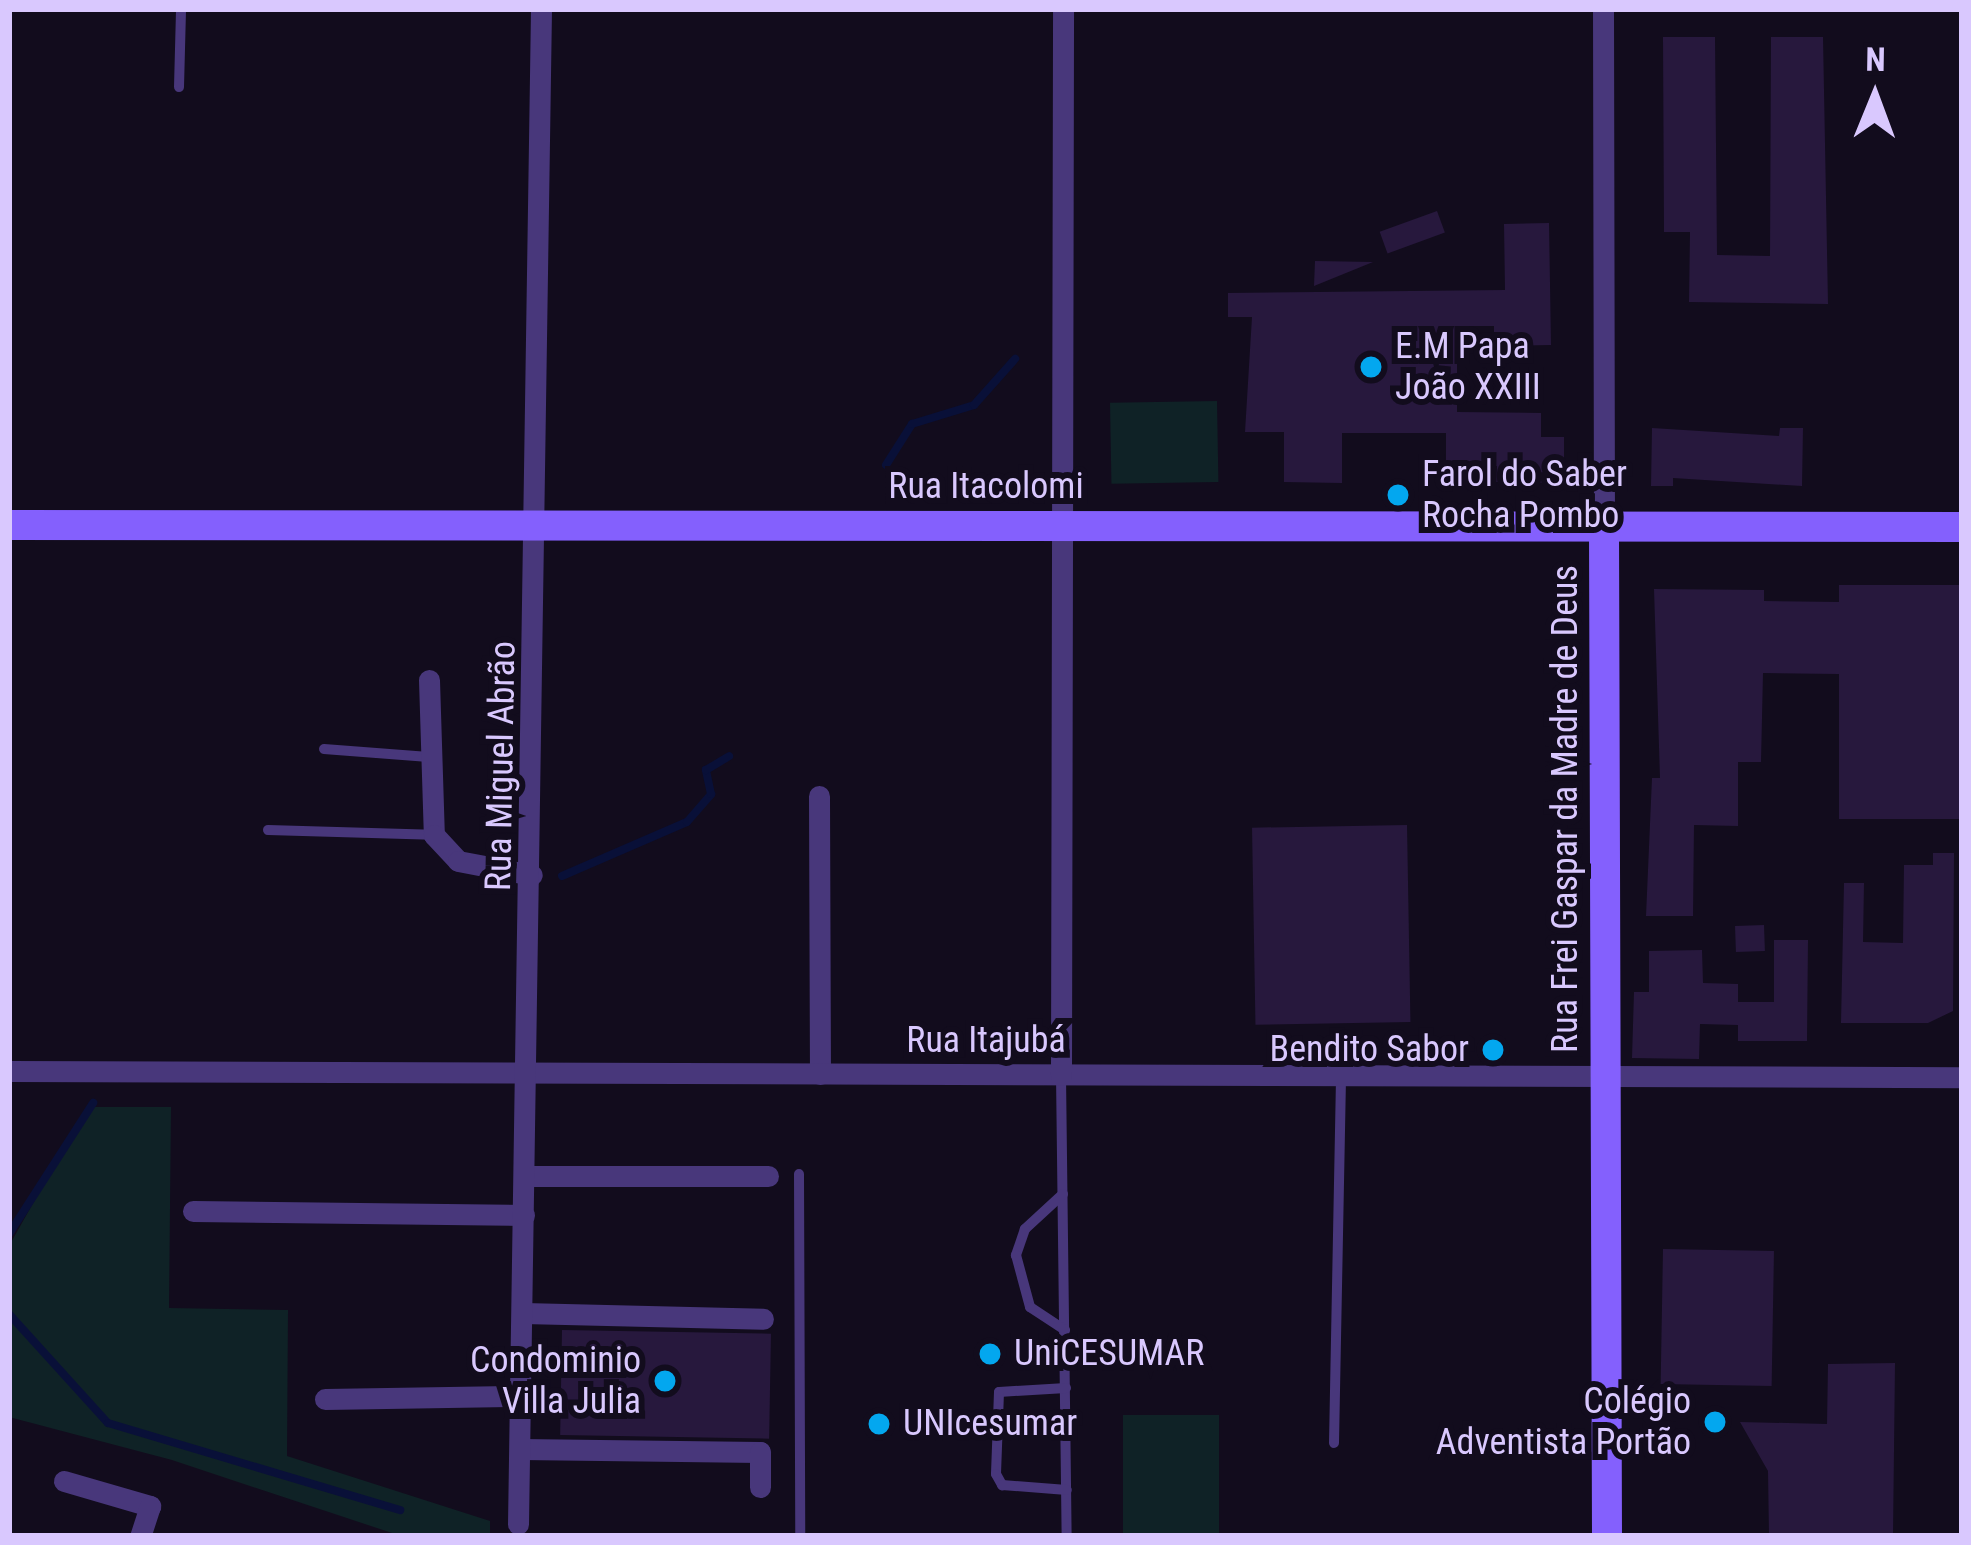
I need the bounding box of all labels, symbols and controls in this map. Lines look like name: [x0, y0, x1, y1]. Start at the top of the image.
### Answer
north arrow: [1815, 36, 1935, 156]
text: N: [1865, 40, 1886, 79]
place label: E.M Papa João XXIII: [1395, 324, 1541, 409]
marker: E.M Papa João XXIII: [1358, 354, 1384, 380]
place label: Farol do Saber Rocha Pombo: [1422, 452, 1627, 537]
street label: Rua Itacolomi: [888, 465, 1084, 509]
marker: Farol do Saber Rocha Pombo: [1385, 482, 1411, 508]
street label: Rua Frei Gaspar da Madre de Deus: [1544, 565, 1588, 1053]
street label: Rua Miguel Abrão: [477, 641, 525, 891]
street label: Rua Itajubá: [906, 1019, 1066, 1063]
place label: Bendito Sabor: [1270, 1028, 1469, 1072]
marker: Bendito Sabor: [1480, 1037, 1506, 1063]
place label: UniCESUMAR: [1014, 1332, 1204, 1376]
place label: Condominio Villa Julia: [470, 1338, 641, 1423]
marker: UniCESUMAR: [977, 1341, 1003, 1367]
marker: Condominio Villa Julia: [652, 1368, 678, 1394]
place label: Colégio Adventista Portão: [1436, 1379, 1691, 1464]
place label: UNIcesumar: [903, 1402, 1077, 1446]
marker: Colégio Adventista Portão: [1702, 1409, 1728, 1435]
marker: UNIcesumar: [866, 1411, 892, 1437]

